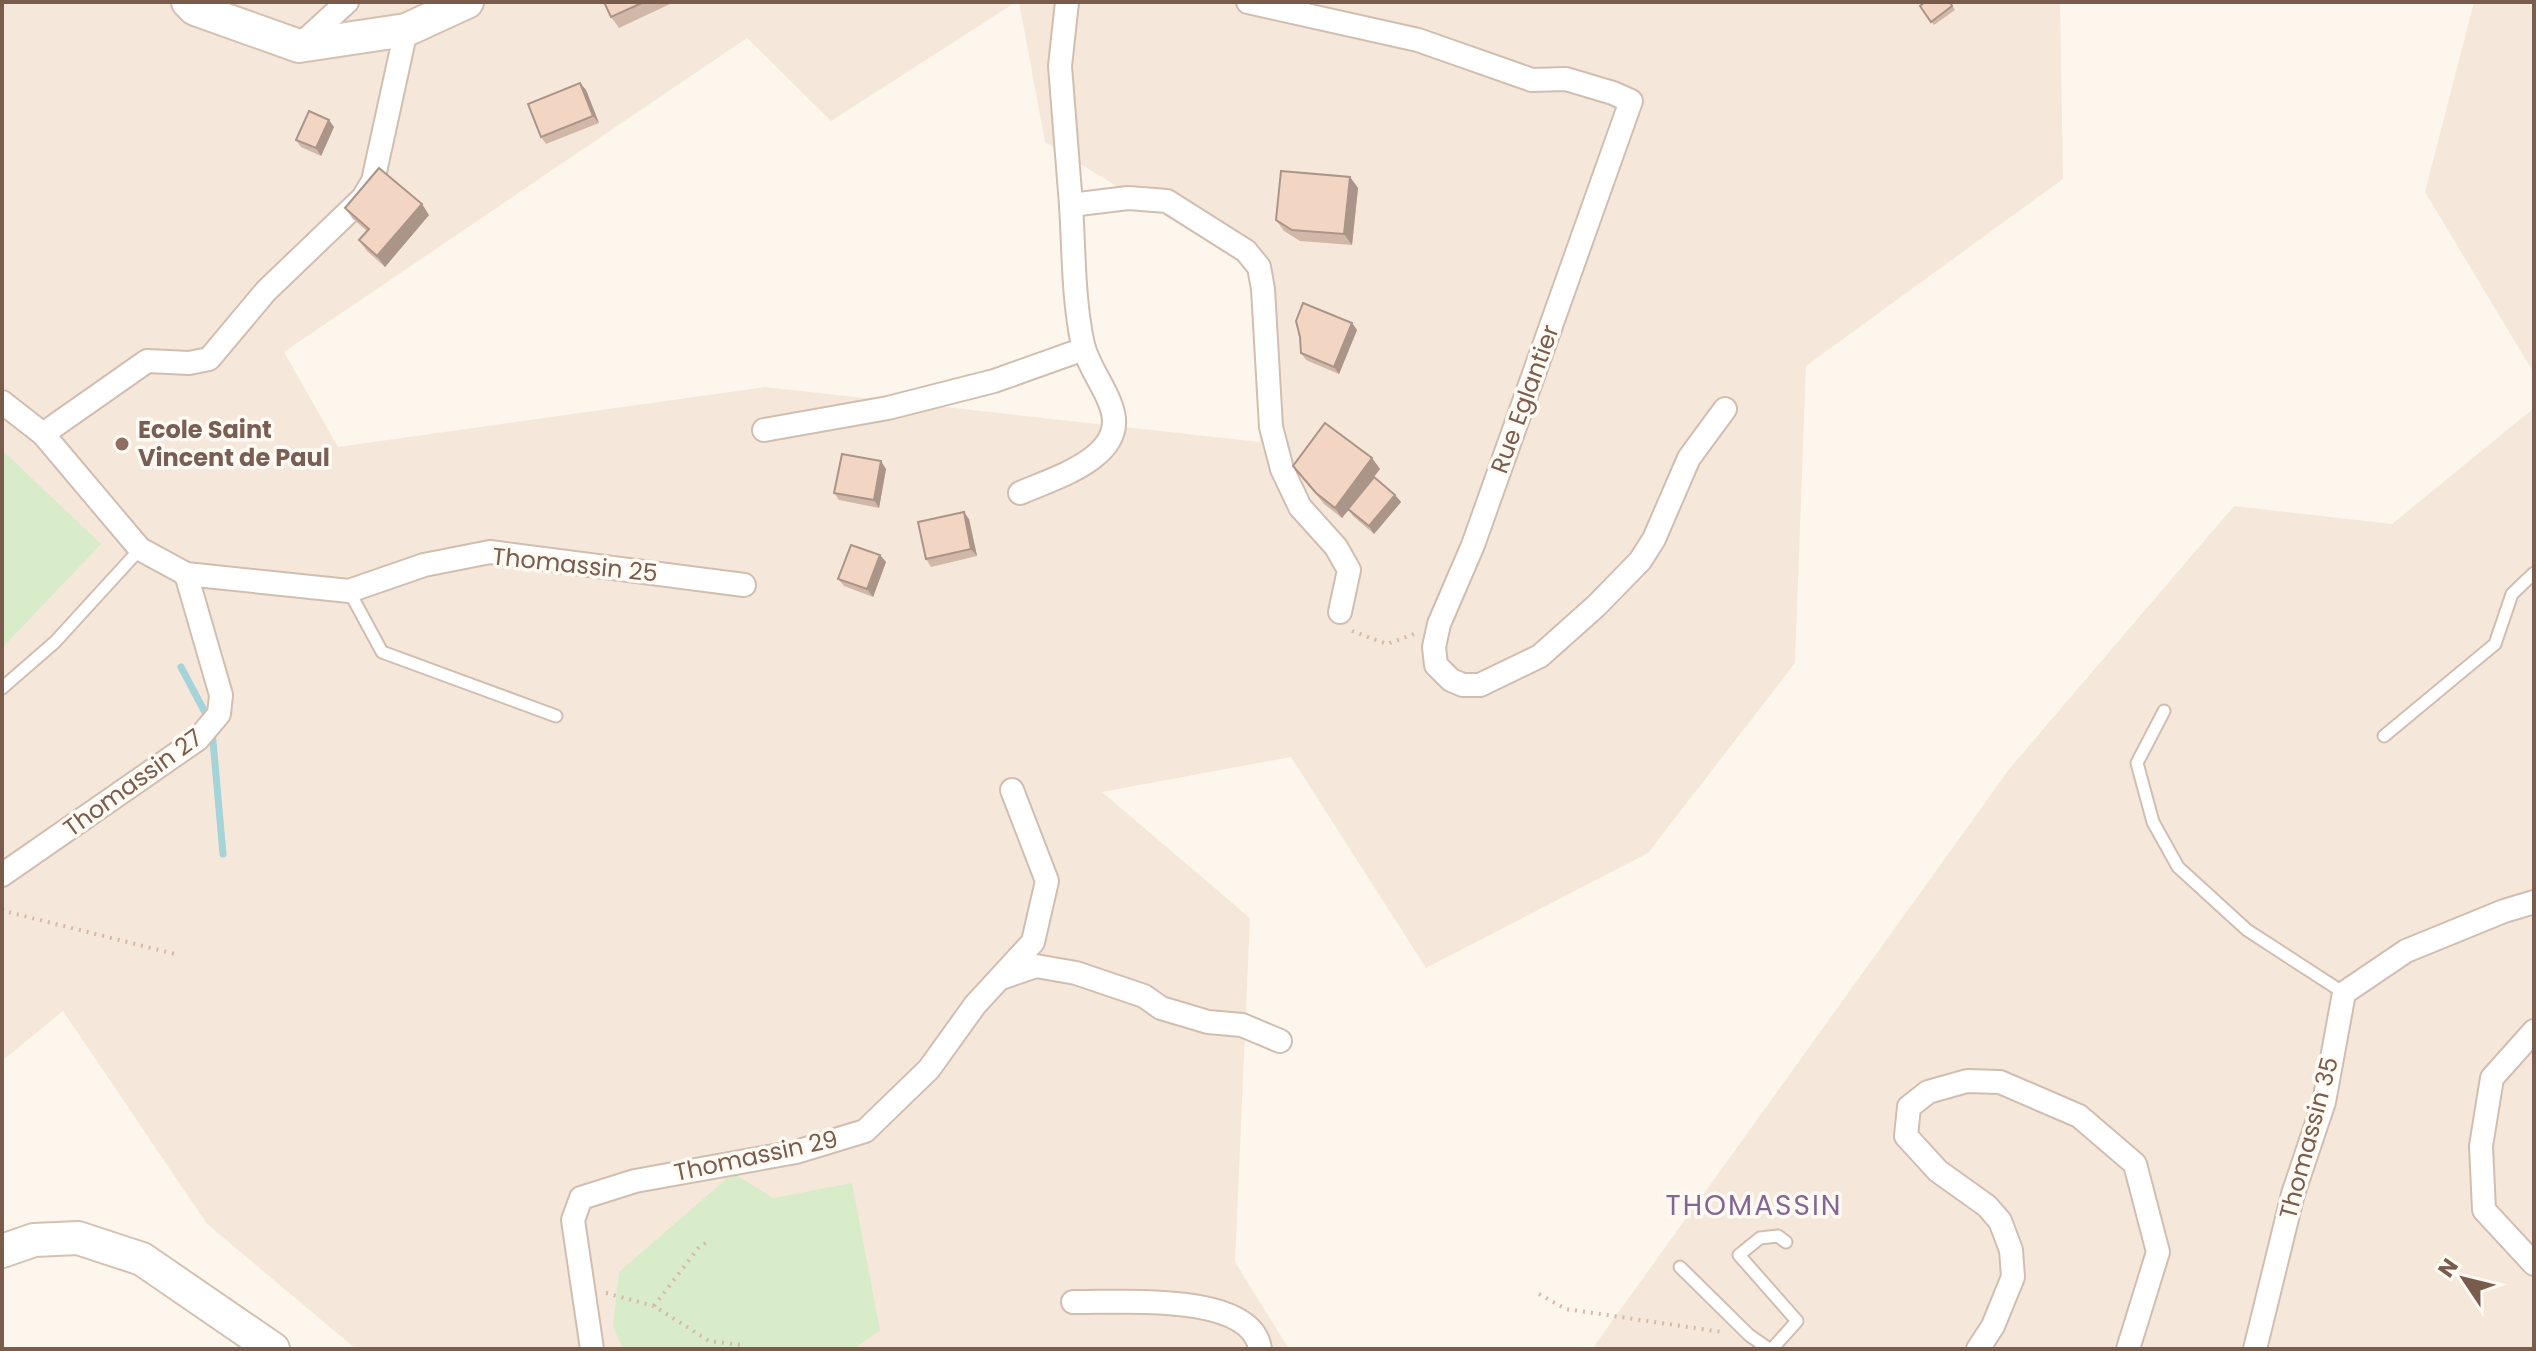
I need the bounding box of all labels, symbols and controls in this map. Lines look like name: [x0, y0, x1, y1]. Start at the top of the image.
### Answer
street label: Rue Eglantier: [1482, 320, 1567, 478]
place label: Ecole Saint Vincent de Paul: [138, 413, 330, 474]
marker: Ecole Saint Vincent de Paul: [113, 435, 131, 453]
street label: Thomassin 25: [491, 539, 659, 590]
street label: Thomassin 27: [57, 721, 209, 844]
street label: Thomassin 35: [2271, 1053, 2346, 1223]
street label: Thomassin 29: [671, 1122, 841, 1189]
district label: THOMASSIN: [1666, 1186, 1842, 1225]
north arrow: [2424, 1239, 2504, 1319]
text: N: [2431, 1252, 2465, 1283]

